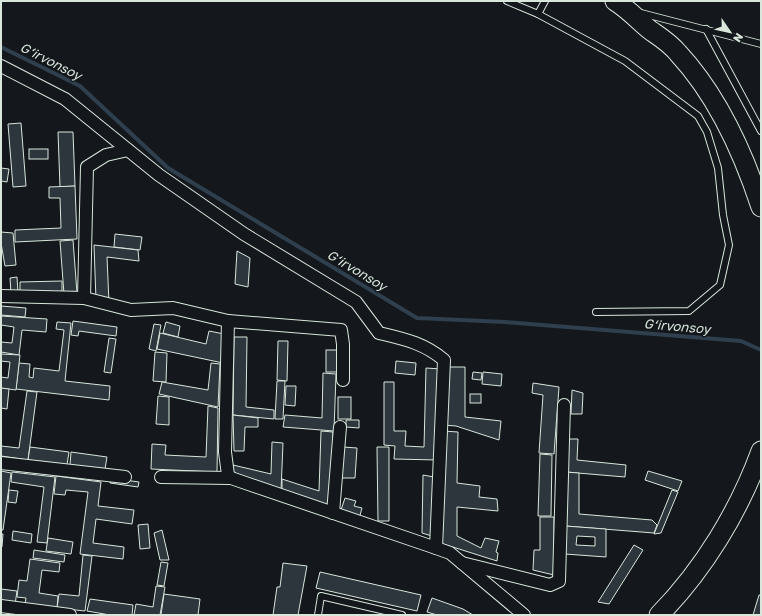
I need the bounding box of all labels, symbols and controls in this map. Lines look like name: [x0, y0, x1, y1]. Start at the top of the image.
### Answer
north arrow: [710, 12, 750, 52]
text: N: [731, 31, 746, 45]
water label: G‘irvonsoy: [18, 39, 86, 84]
water label: G‘irvonsoy: [324, 246, 391, 295]
water label: G‘irvonsoy: [643, 315, 713, 337]

